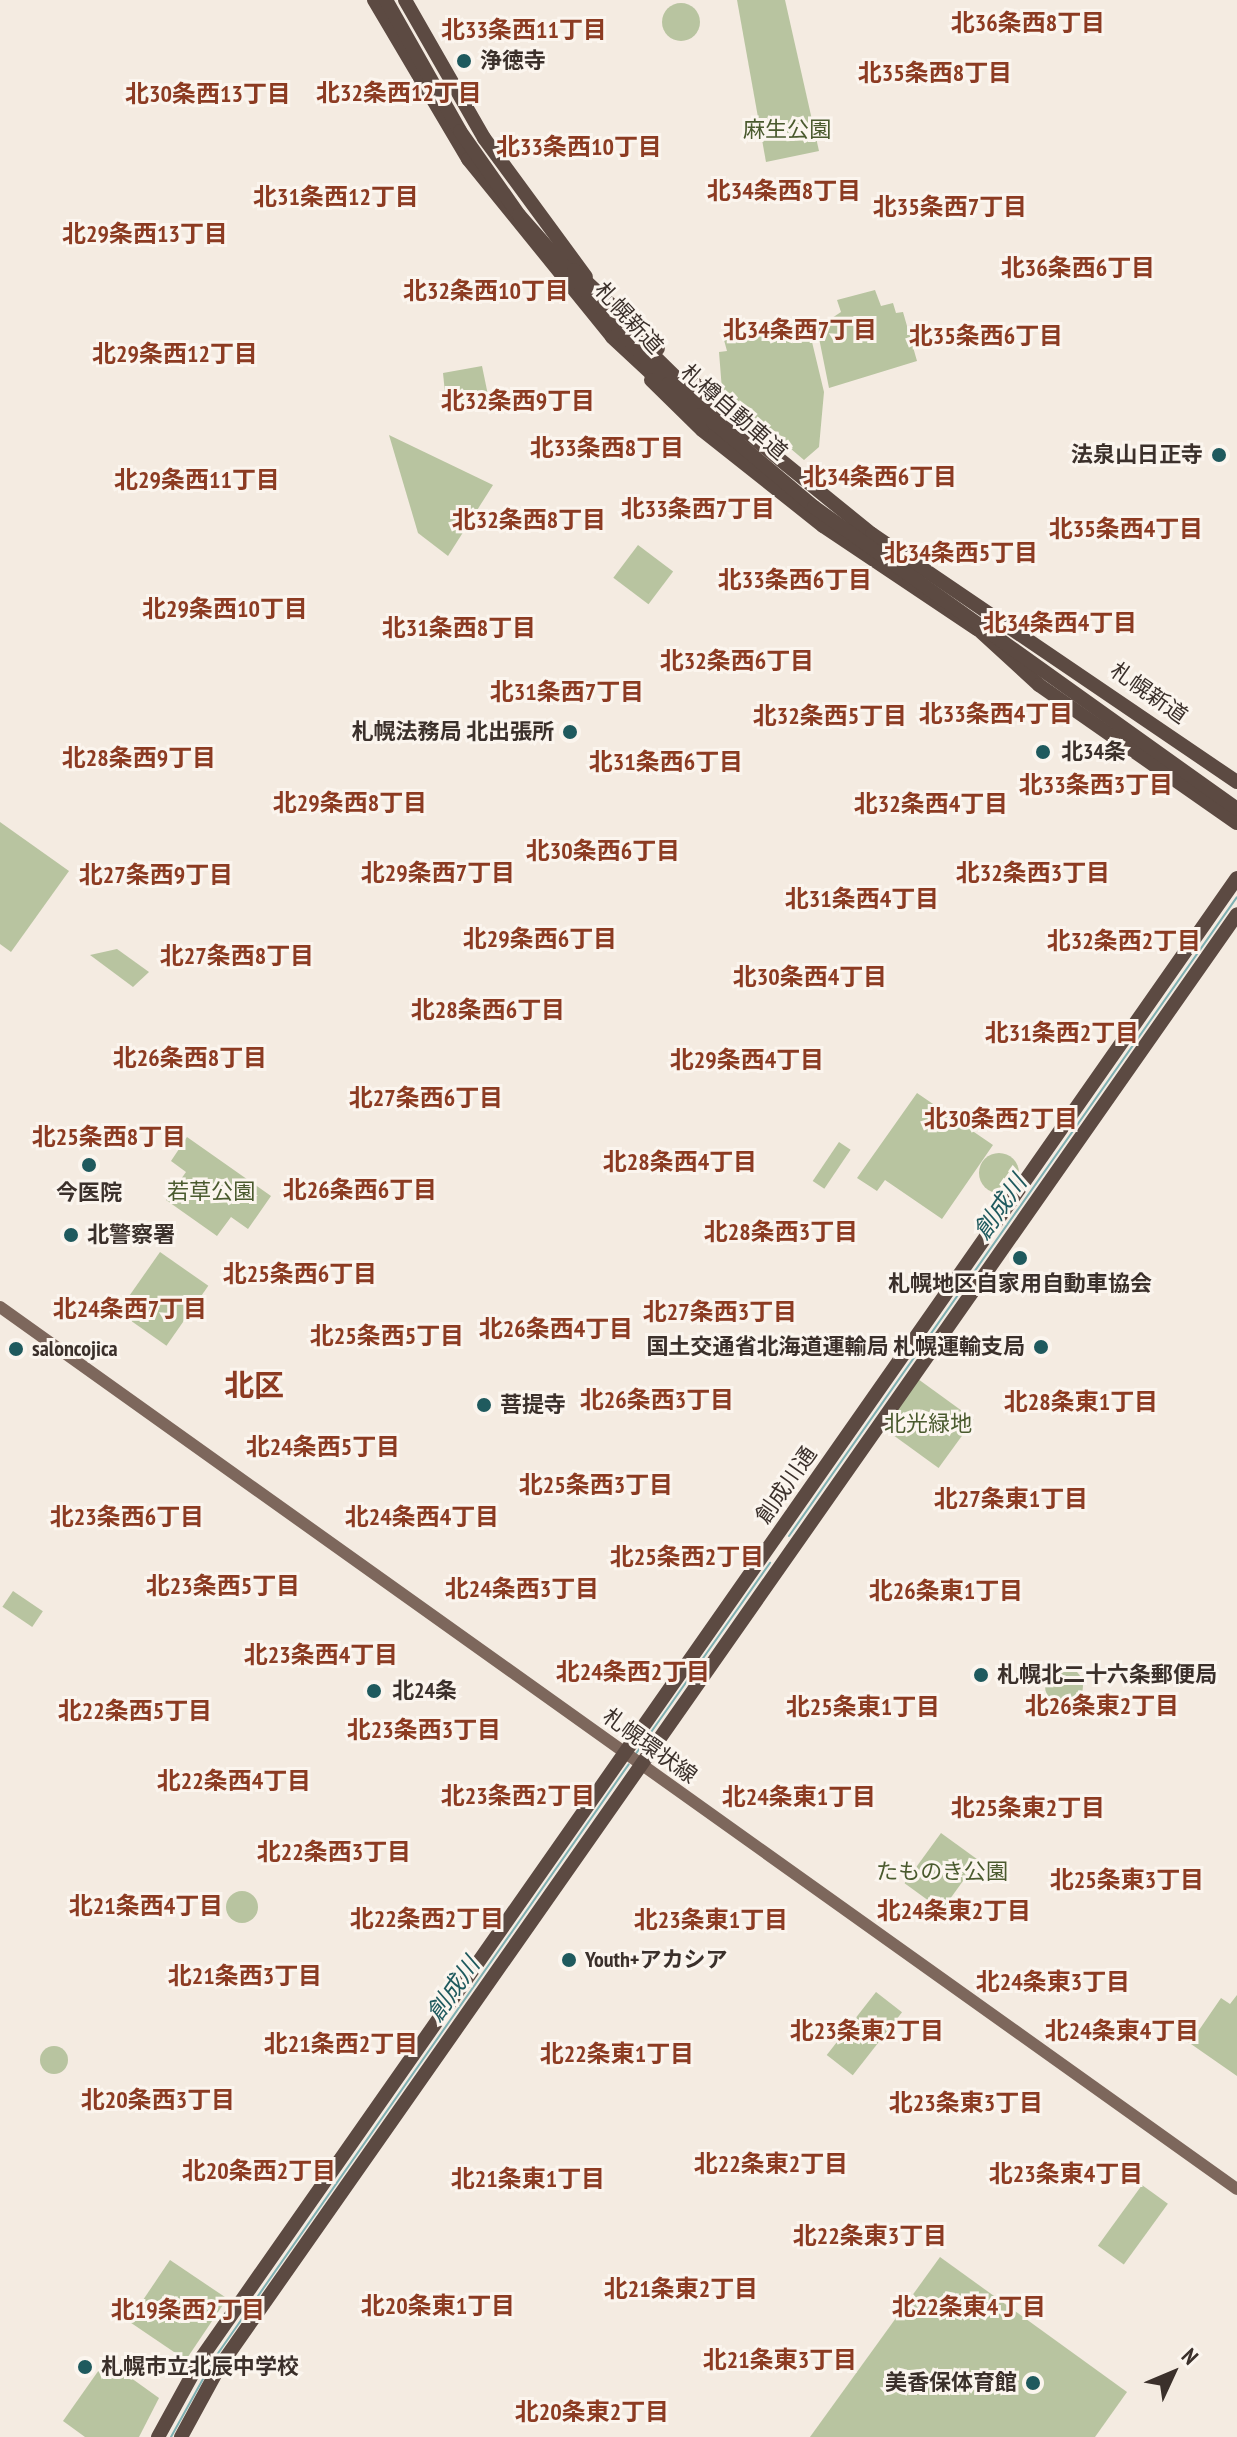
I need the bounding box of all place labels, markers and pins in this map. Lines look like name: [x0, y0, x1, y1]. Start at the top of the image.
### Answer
place label: 浄徳寺: [480, 48, 546, 74]
marker: 浄徳寺: [455, 52, 473, 70]
place label: 法泉山日正寺: [1071, 442, 1203, 468]
marker: 法泉山日正寺: [1210, 446, 1228, 464]
place label: 札幌法務局 北出張所: [351, 719, 554, 745]
marker: 札幌法務局 北出張所: [561, 723, 579, 741]
place label: 北34条: [1061, 739, 1126, 765]
marker: 北34条: [1032, 741, 1054, 763]
marker: 今医院: [78, 1154, 100, 1176]
place label: 今医院: [56, 1180, 122, 1206]
place label: 北警察署: [87, 1222, 175, 1248]
marker: 北警察署: [62, 1226, 80, 1244]
marker: 札幌地区自家用自動車協会: [1011, 1249, 1029, 1267]
place label: 札幌地区自家用自動車協会: [888, 1271, 1152, 1297]
place label: 国土交通省北海道運輸局 札幌運輸支局: [646, 1334, 1025, 1360]
place label: saloncojica: [32, 1336, 118, 1362]
marker: 国土交通省北海道運輸局 札幌運輸支局: [1032, 1338, 1050, 1356]
marker: saloncojica: [7, 1340, 25, 1358]
place label: 菩提寺: [500, 1392, 566, 1418]
marker: 菩提寺: [475, 1396, 493, 1414]
place label: 札幌北二十六条郵便局: [997, 1662, 1217, 1688]
marker: 札幌北二十六条郵便局: [972, 1666, 990, 1684]
place label: 北24条: [392, 1678, 457, 1704]
marker: 北24条: [363, 1680, 385, 1702]
place label: Youth+アカシア: [585, 1947, 728, 1973]
marker: Youth+アカシア: [560, 1951, 578, 1969]
place label: 札幌市立北辰中学校: [101, 2354, 299, 2380]
marker: 札幌市立北辰中学校: [76, 2358, 94, 2376]
place label: 美香保体育館: [885, 2370, 1017, 2396]
marker: 美香保体育館: [1024, 2374, 1042, 2392]

